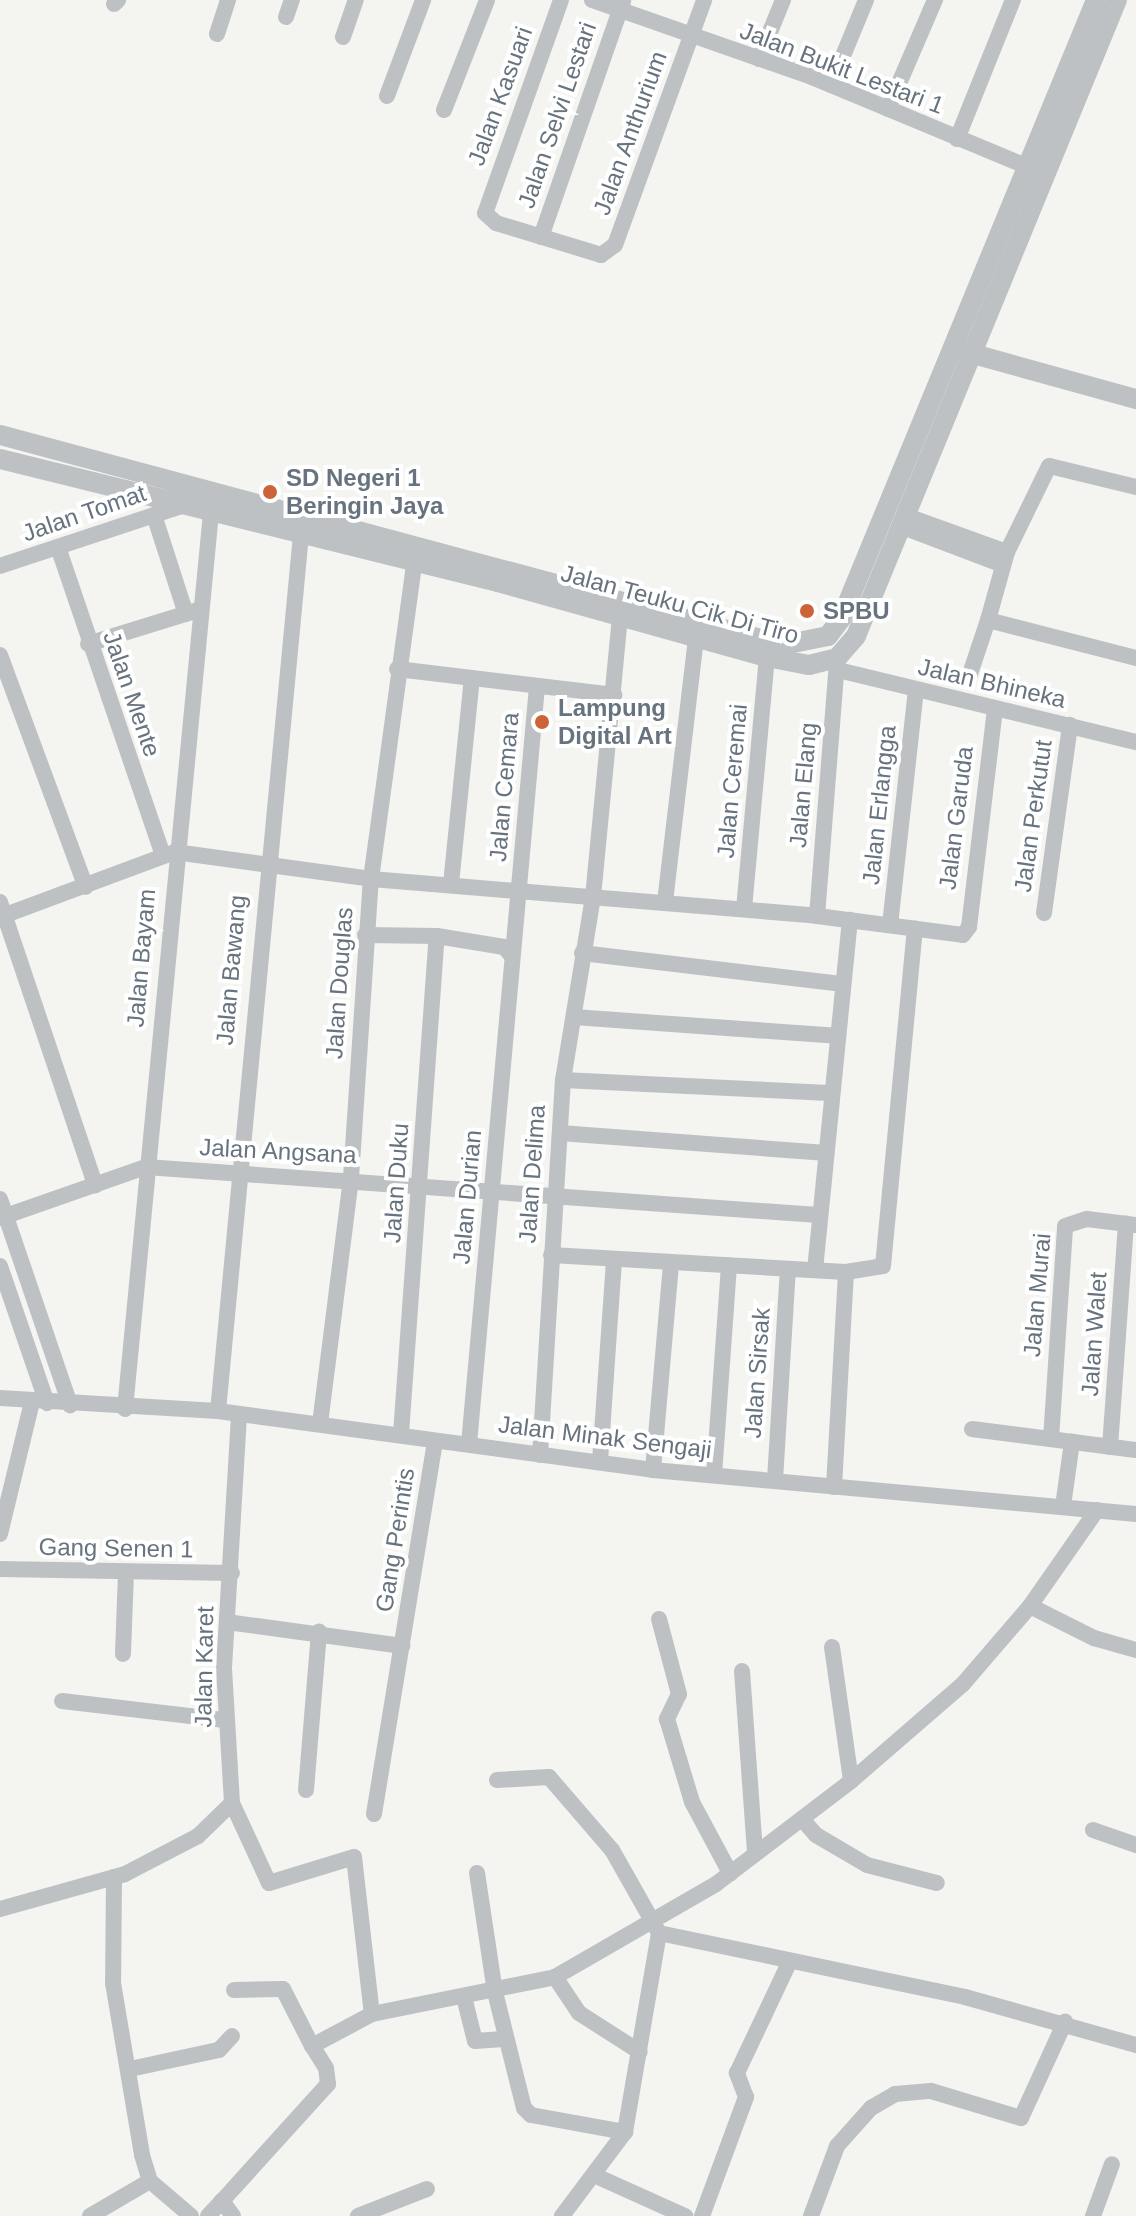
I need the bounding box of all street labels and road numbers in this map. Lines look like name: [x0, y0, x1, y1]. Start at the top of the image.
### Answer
street label: Jalan Bukit Lestari 1: [736, 16, 948, 120]
street label: Jalan Selvi Lestari: [512, 18, 602, 212]
street label: Jalan Kasuari: [462, 23, 538, 169]
street label: Jalan Anthurium: [587, 47, 673, 219]
street label: Jalan Tomat: [18, 478, 150, 548]
street label: Jalan Teuku Cik Di Tiro: [558, 558, 802, 650]
street label: Jalan Mente: [97, 628, 167, 760]
street label: Jalan Bhineka: [915, 652, 1069, 714]
street label: Jalan Ceremai: [711, 703, 753, 859]
street label: Jalan Cemara: [483, 711, 525, 863]
street label: Jalan Elang: [783, 721, 823, 849]
street label: Jalan Erlangga: [856, 724, 902, 886]
street label: Jalan Perkutut: [1008, 738, 1058, 894]
street label: Jalan Garuda: [933, 745, 979, 891]
street label: Jalan Bayam: [121, 888, 161, 1028]
street label: Jalan Bawang: [210, 894, 252, 1046]
street label: Jalan Douglas: [319, 906, 359, 1060]
street label: Jalan Delima: [513, 1104, 551, 1244]
street label: Jalan Duku: [377, 1122, 415, 1244]
street label: Jalan Durian: [447, 1129, 487, 1265]
street label: Jalan Angsana: [198, 1132, 358, 1170]
street label: Jalan Murai: [1017, 1232, 1057, 1358]
street label: Jalan Walet: [1075, 1271, 1113, 1397]
street label: Jalan Sirsak: [738, 1307, 776, 1439]
street label: Jalan Minak Sengaji: [497, 1410, 713, 1464]
street label: Gang Perintis: [369, 1466, 421, 1614]
street label: Gang Senen 1: [38, 1532, 194, 1564]
street label: Jalan Karet: [189, 1606, 219, 1728]

